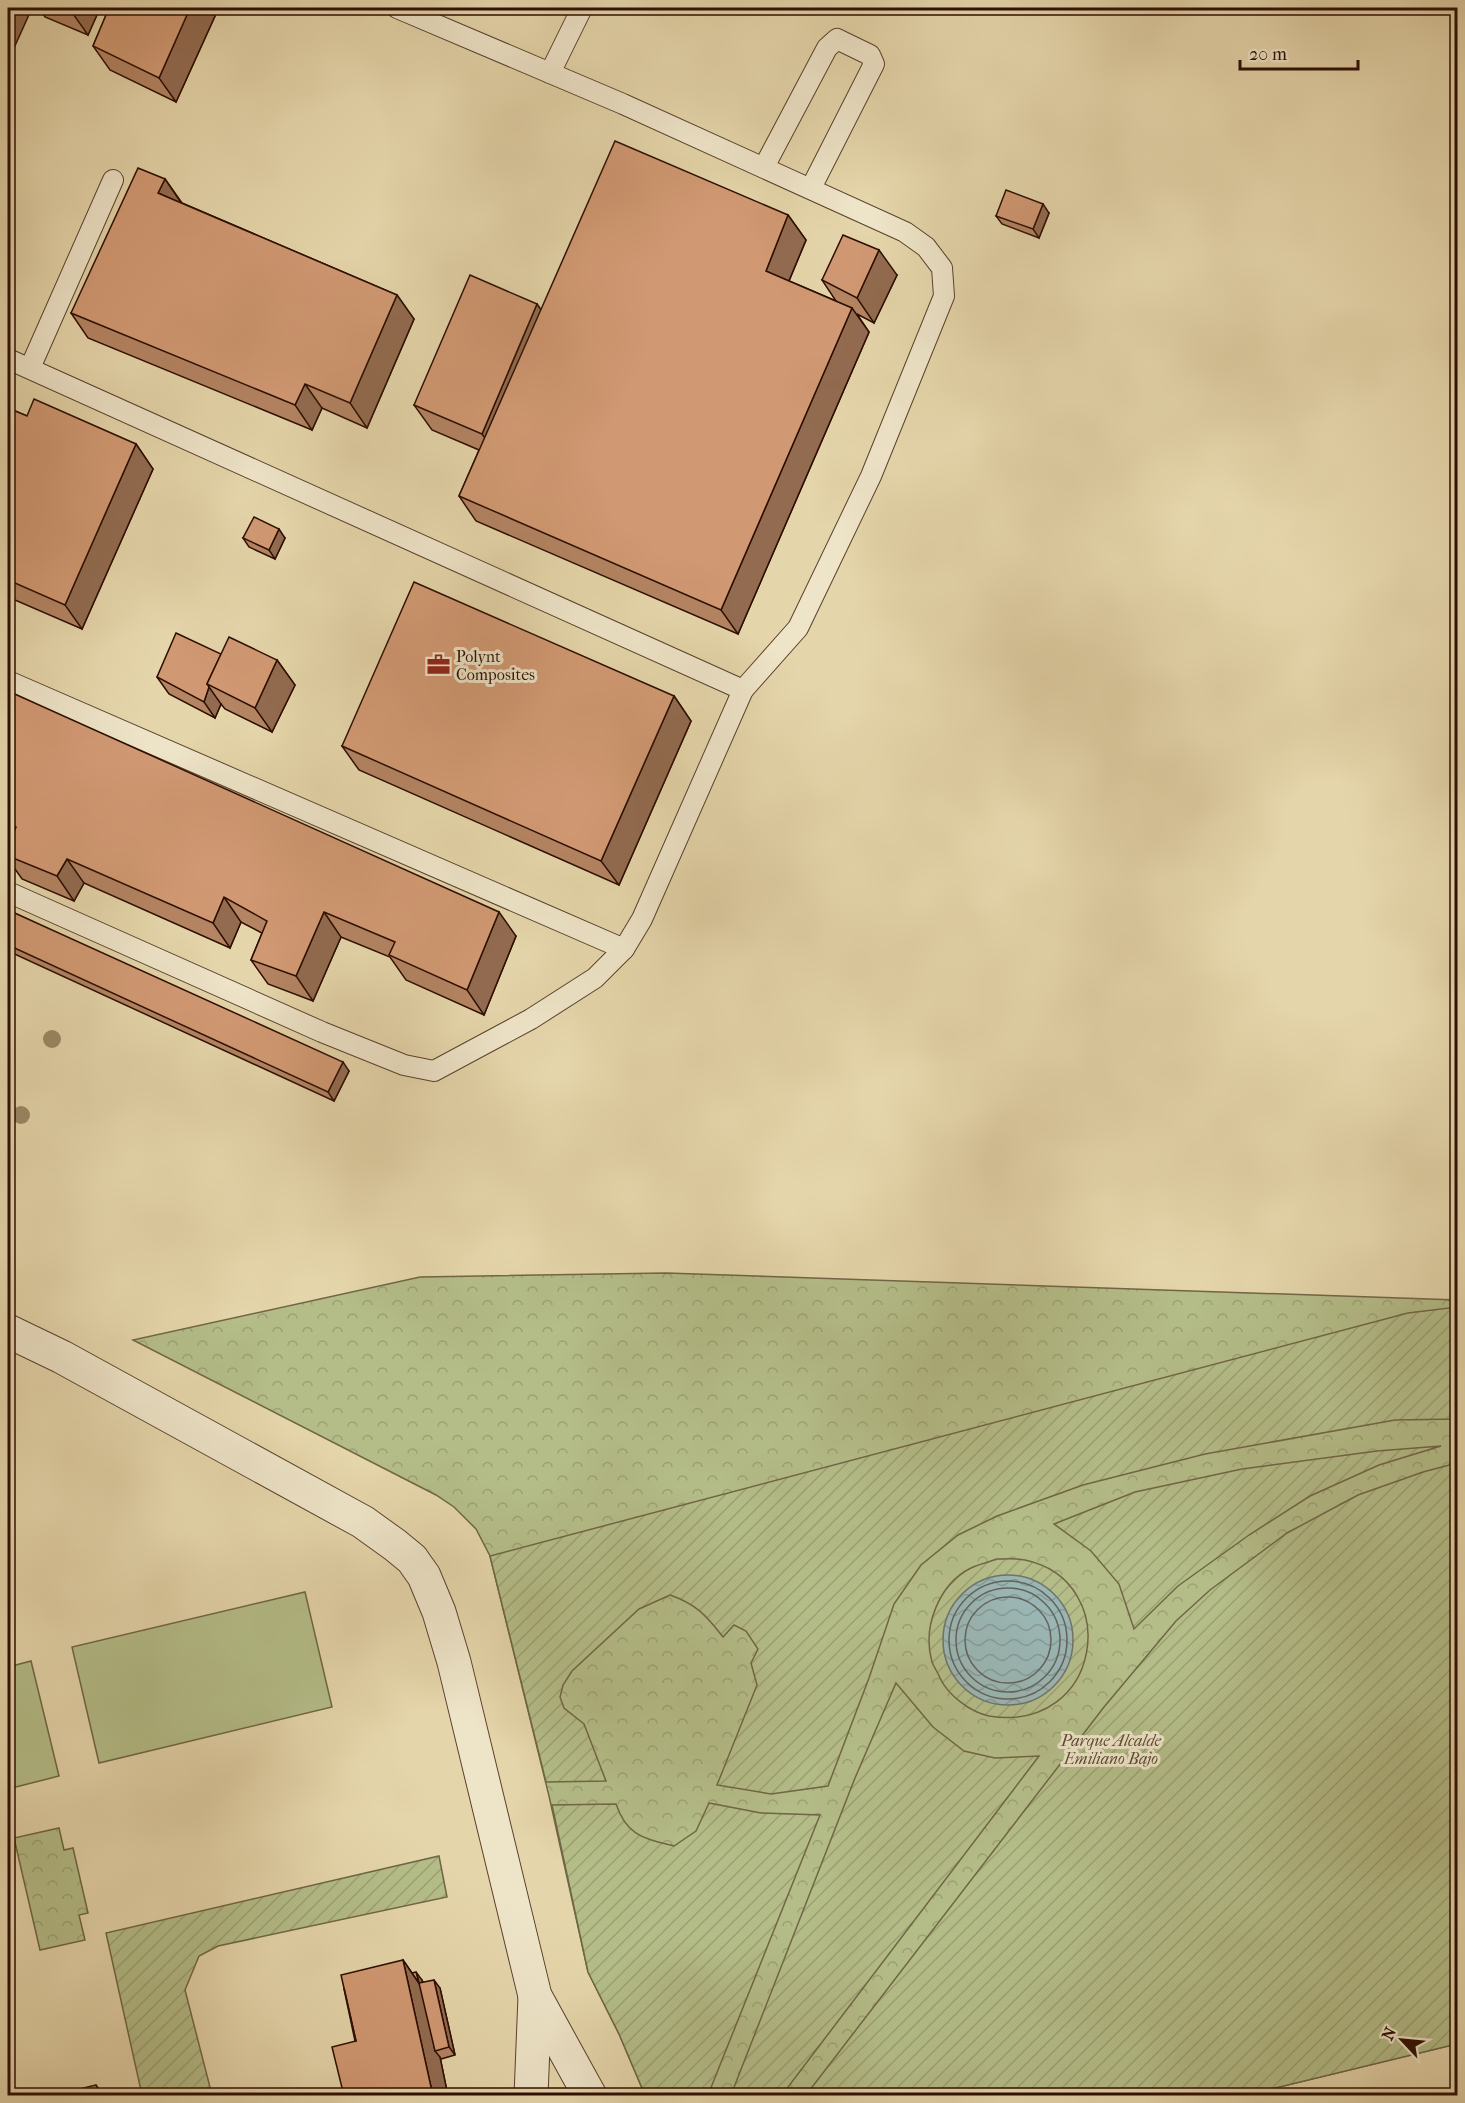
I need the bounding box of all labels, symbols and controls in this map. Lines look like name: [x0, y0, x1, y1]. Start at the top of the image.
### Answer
scale bar: [1240, 33, 1358, 71]
text: 20 m: [1249, 44, 1287, 65]
place label: Polynt Composites: [456, 647, 535, 684]
office icon: Polynt Composites: [425, 652, 451, 678]
park label: Parque Alcalde Emiliano Bajo: [1060, 1731, 1161, 1768]
north arrow: [1372, 2010, 1432, 2070]
text: N: [1378, 2023, 1401, 2043]

